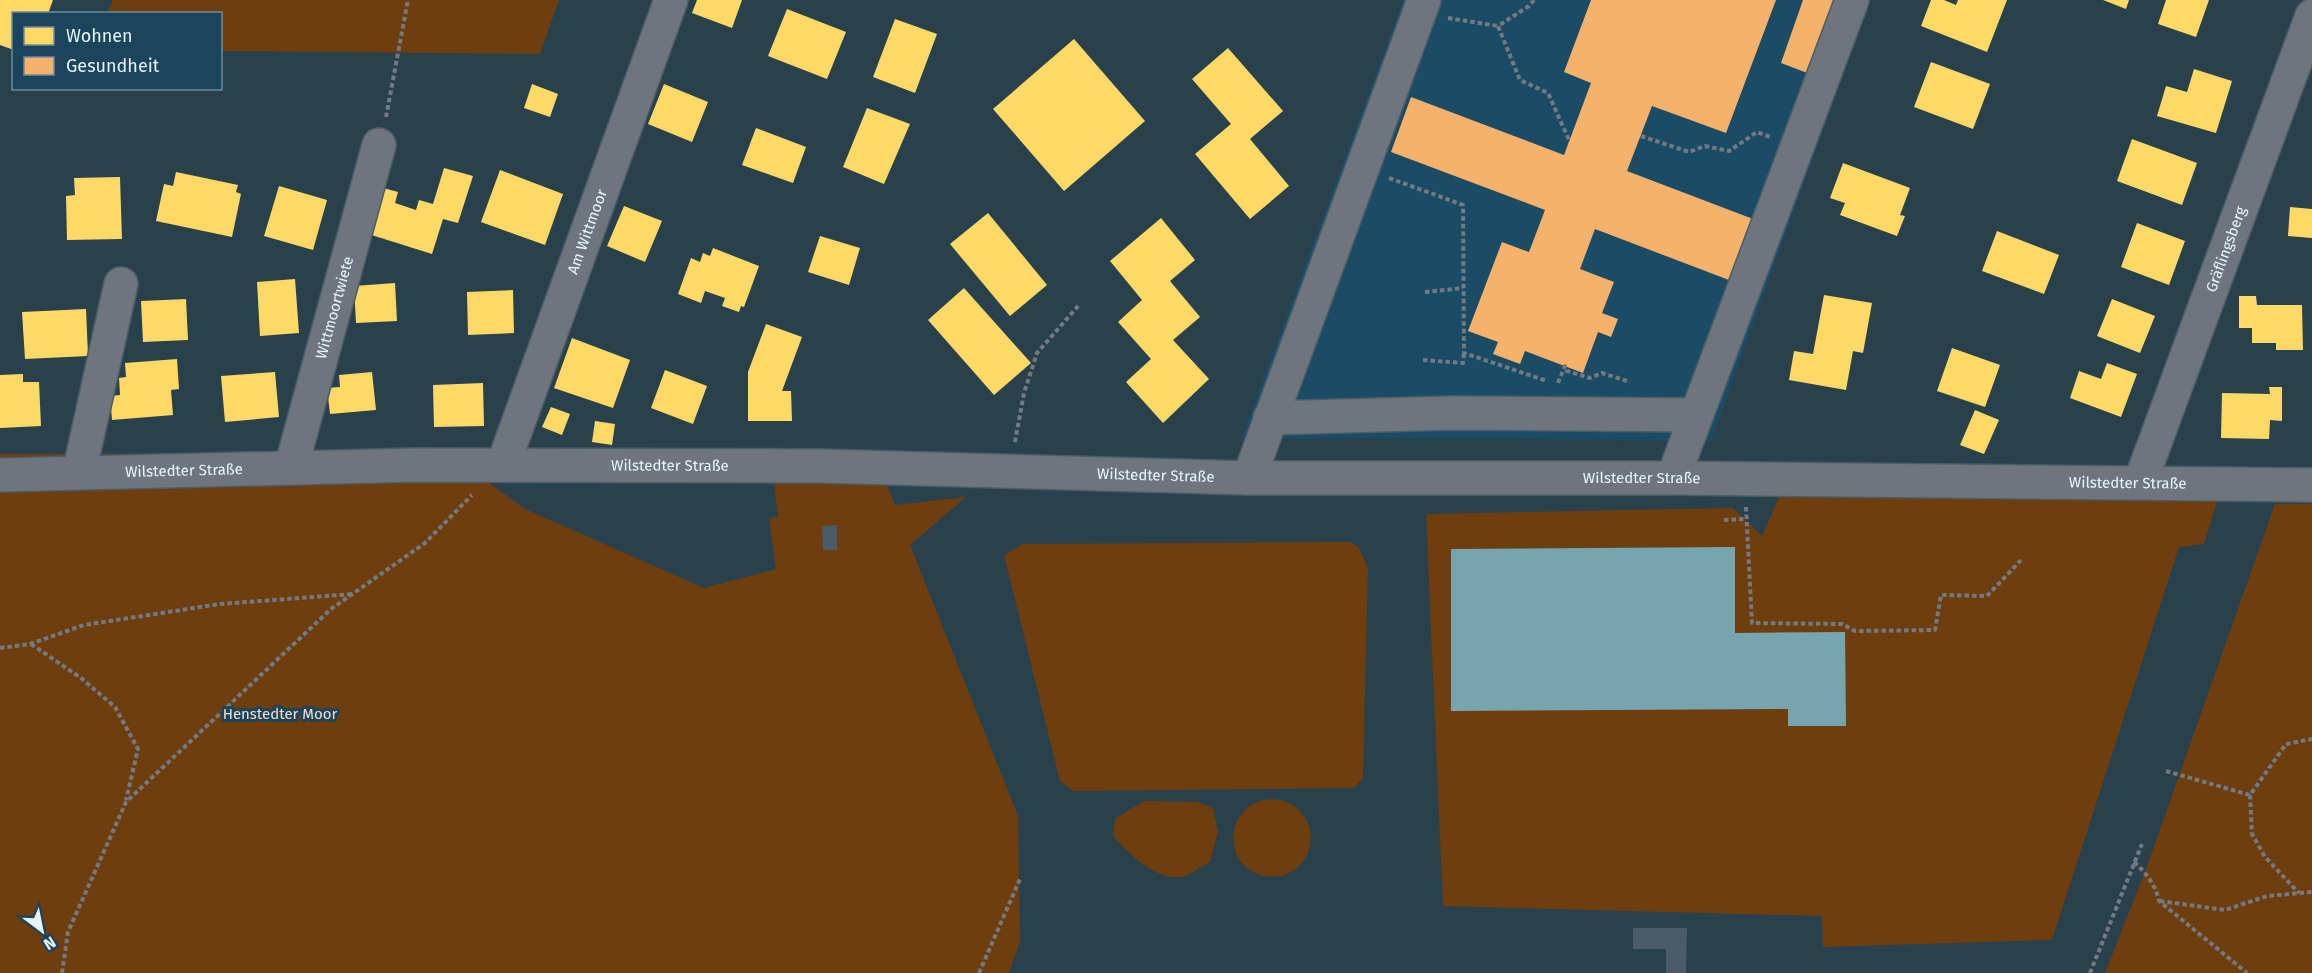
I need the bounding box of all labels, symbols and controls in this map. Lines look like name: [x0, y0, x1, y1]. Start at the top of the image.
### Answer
legend: [12, 12, 222, 90]
text: Wohnen: [66, 25, 133, 47]
text: Gesundheit: [66, 55, 160, 77]
street label: Am Wittmoor: [564, 187, 611, 277]
street label: Gräflingsberg: [2202, 204, 2250, 295]
street label: Wittmoortwiete: [312, 255, 357, 361]
street label: Wilstedter Straße: [611, 456, 729, 475]
street label: Wilstedter Straße: [125, 460, 243, 481]
street label: Wilstedter Straße: [1097, 465, 1215, 486]
street label: Wilstedter Straße: [1583, 469, 1701, 487]
street label: Wilstedter Straße: [2069, 473, 2187, 493]
park label: Henstedter Moor: [223, 705, 338, 723]
north arrow: [12, 901, 72, 961]
text: N: [40, 932, 59, 954]

